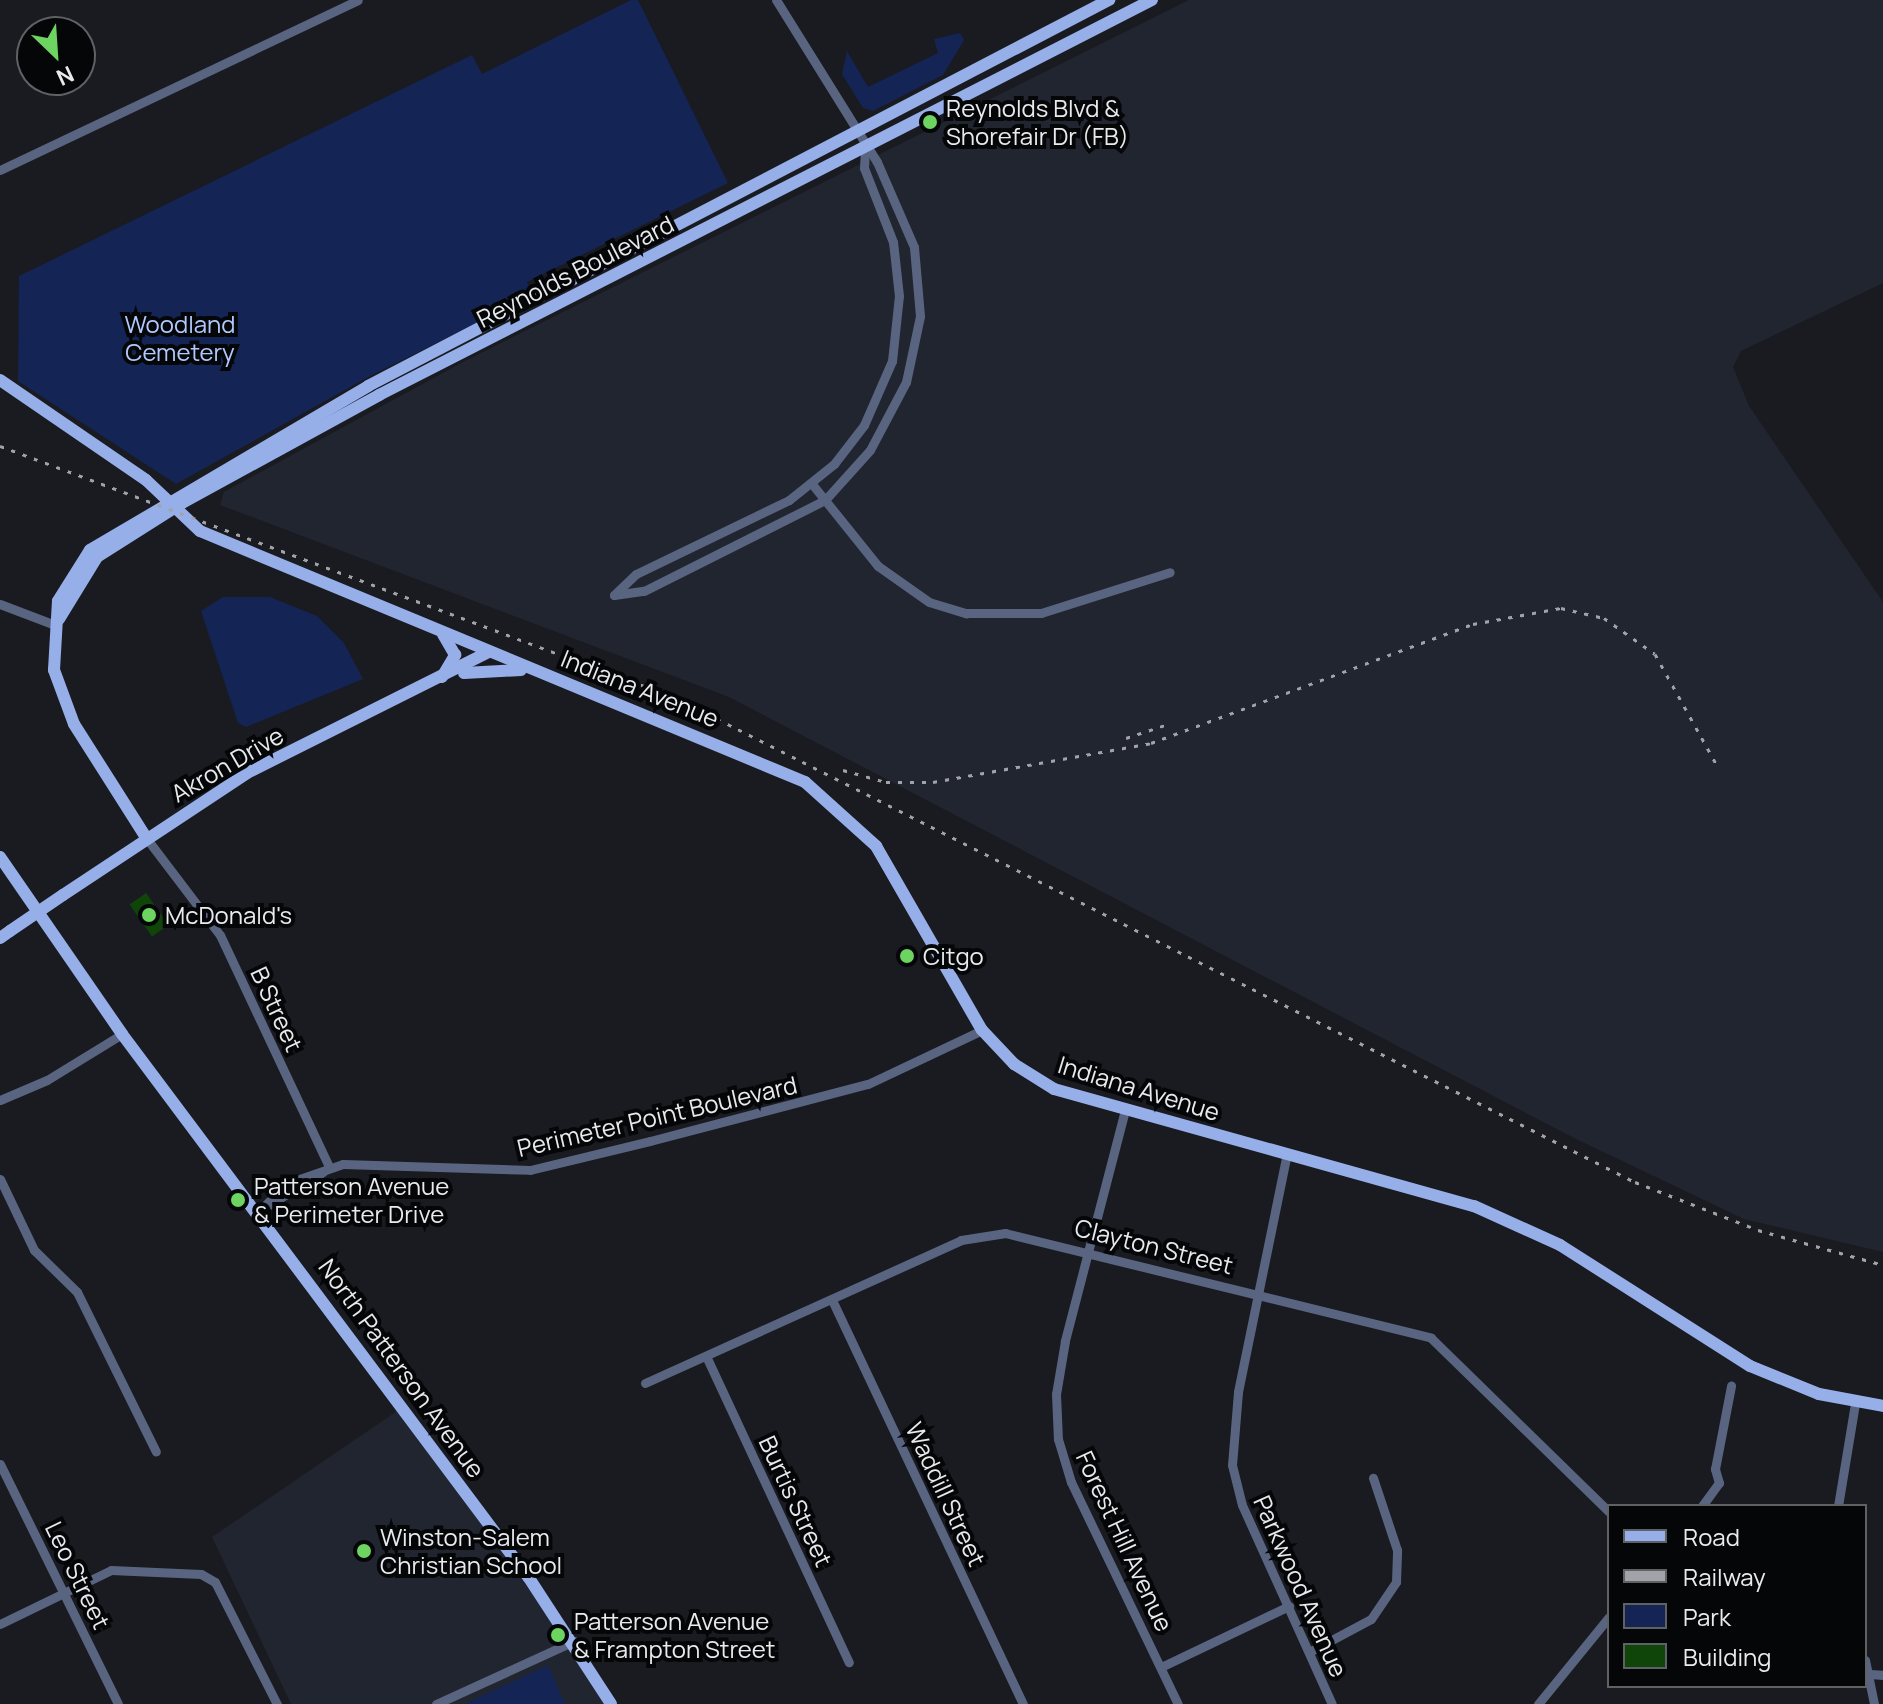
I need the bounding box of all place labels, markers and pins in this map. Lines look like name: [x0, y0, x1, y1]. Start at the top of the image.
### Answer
place label: Reynolds Blvd & Shorefair Dr (FB): [946, 94, 1129, 150]
marker: Reynolds Blvd & Shorefair Dr (FB): [921, 113, 939, 131]
place label: McDonald's: [165, 901, 292, 929]
marker: McDonald's: [140, 906, 158, 924]
place label: Citgo: [923, 942, 984, 970]
marker: Citgo: [898, 947, 916, 965]
place label: Patterson Avenue & Perimeter Drive: [254, 1172, 449, 1228]
marker: Patterson Avenue & Perimeter Drive: [229, 1191, 247, 1209]
place label: Winston-Salem Christian School: [380, 1523, 562, 1579]
marker: Winston-Salem Christian School: [355, 1542, 373, 1560]
place label: Patterson Avenue & Frampton Street: [574, 1607, 775, 1663]
marker: Patterson Avenue & Frampton Street: [549, 1626, 567, 1644]

